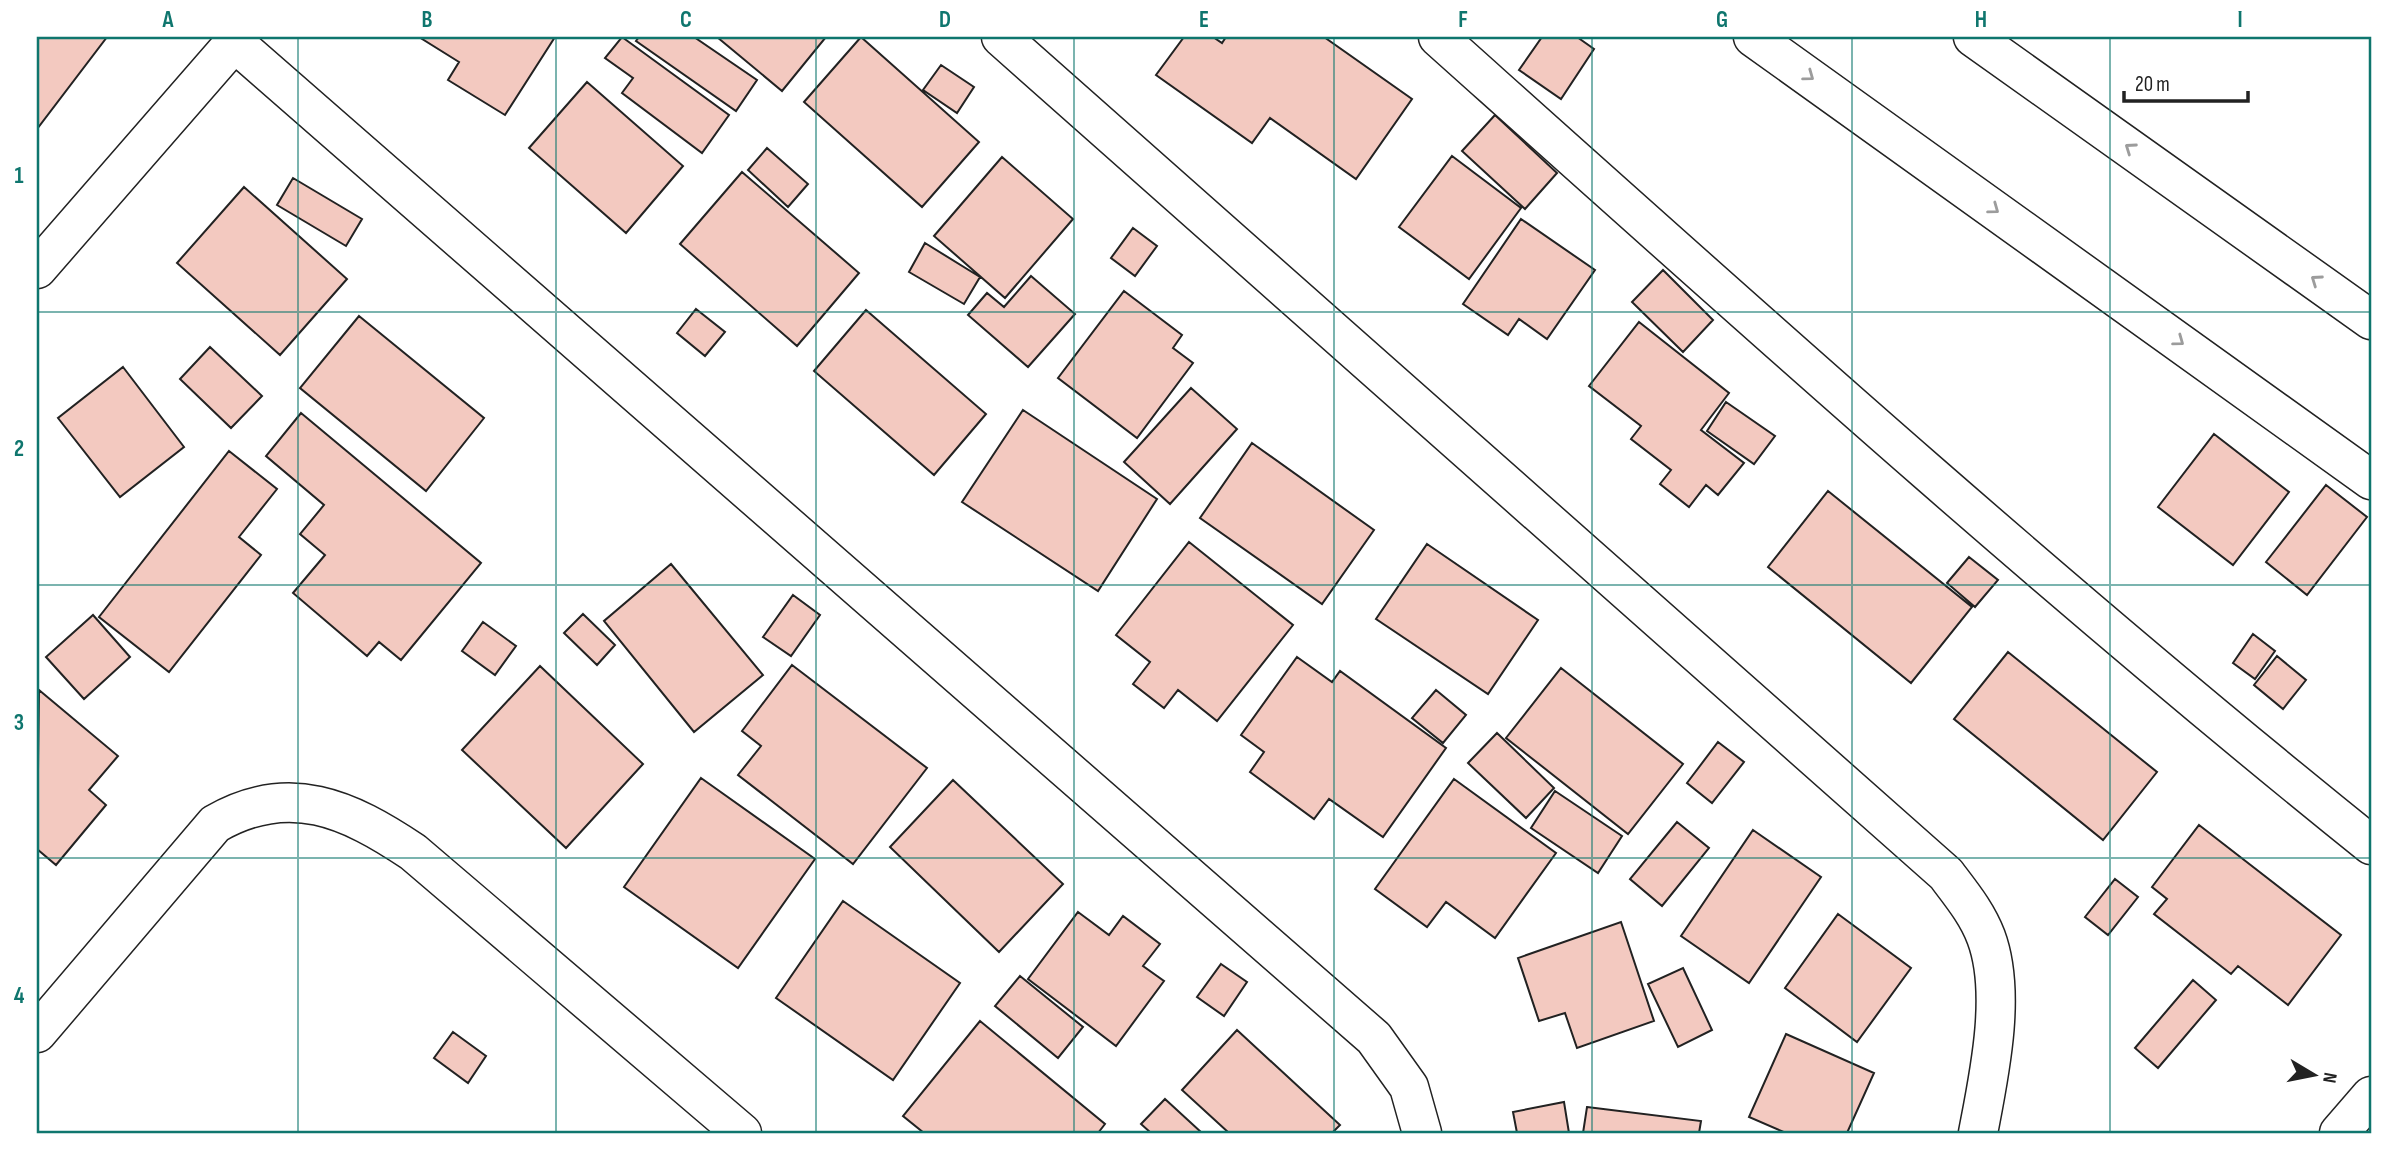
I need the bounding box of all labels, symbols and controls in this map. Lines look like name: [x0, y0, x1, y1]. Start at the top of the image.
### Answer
text: A: [162, 6, 175, 34]
text: B: [422, 6, 433, 34]
text: C: [680, 6, 692, 34]
text: D: [939, 6, 951, 34]
text: E: [1199, 6, 1209, 34]
text: F: [1458, 6, 1468, 34]
text: G: [1716, 6, 1728, 34]
text: H: [1975, 6, 1987, 34]
text: I: [2237, 6, 2243, 34]
scale bar: [2124, 60, 2249, 104]
one-way arrow: [1801, 68, 1814, 81]
text: 20 m: [2135, 72, 2170, 97]
one-way arrow: [2125, 144, 2138, 156]
text: 1: [14, 162, 24, 190]
one-way arrow: [1986, 201, 1999, 213]
one-way arrow: [2311, 276, 2324, 288]
one-way arrow: [2171, 333, 2184, 346]
text: 2: [14, 435, 24, 463]
text: 3: [14, 709, 24, 737]
text: 4: [14, 982, 25, 1010]
north arrow: [2278, 1040, 2348, 1110]
text: N: [2317, 1071, 2341, 1085]

